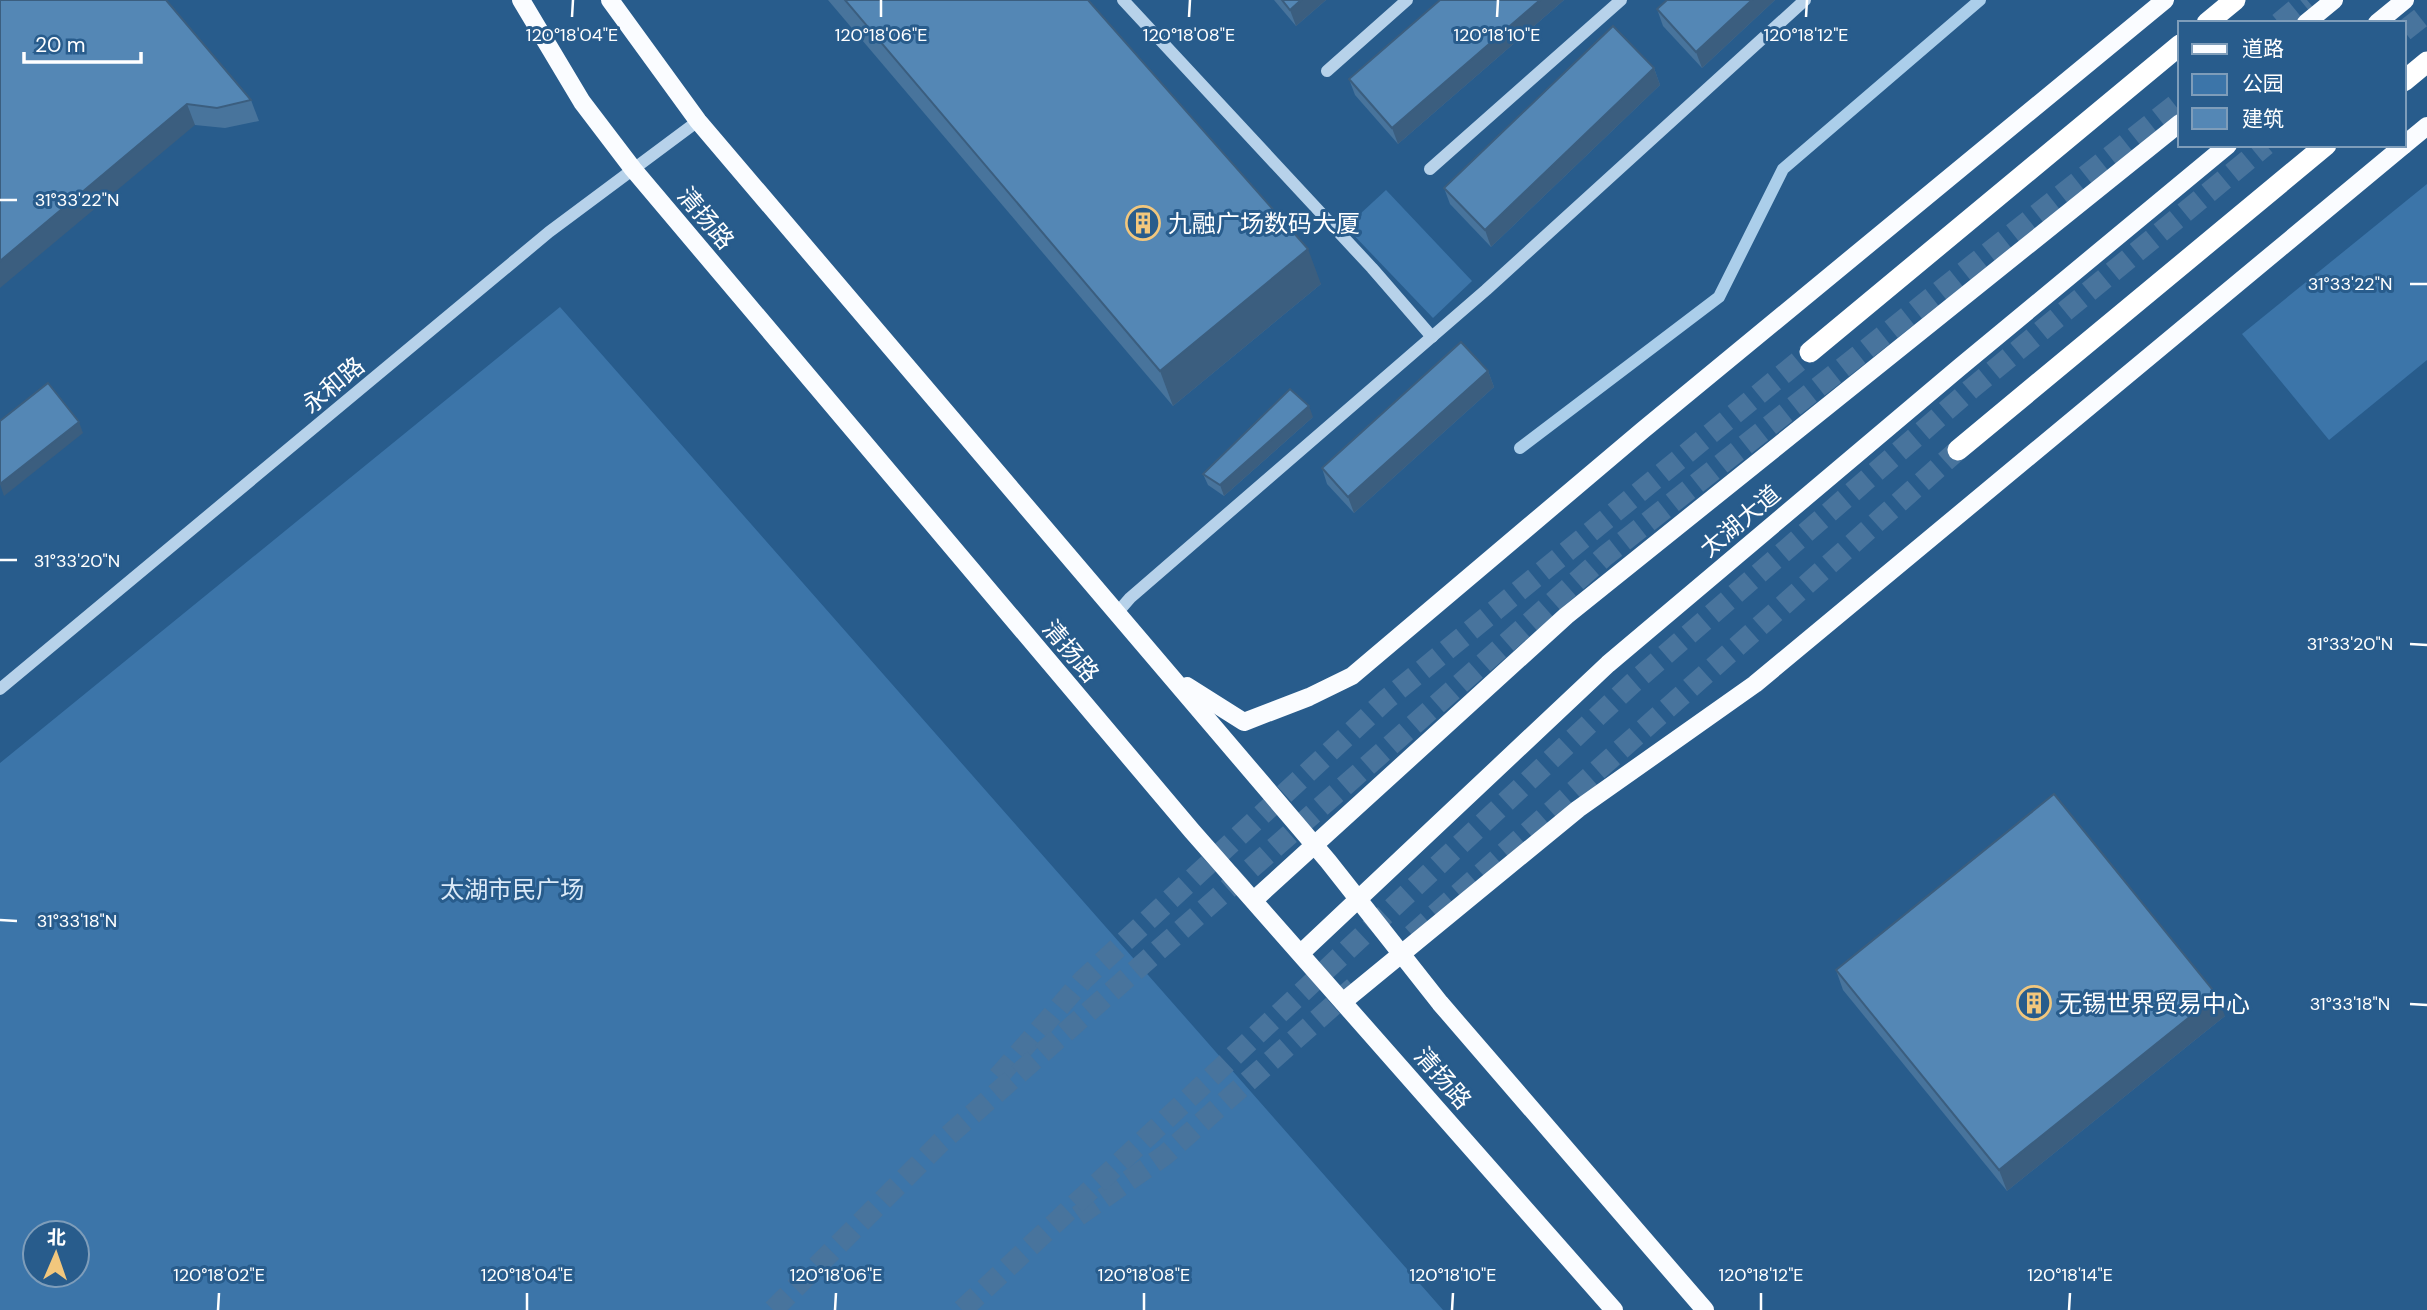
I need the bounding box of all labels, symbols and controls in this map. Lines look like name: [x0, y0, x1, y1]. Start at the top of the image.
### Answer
scale bar: [24, 21, 142, 65]
legend: [2178, 21, 2406, 147]
text: 120°18'04"E: [526, 23, 618, 47]
text: 120°18'06"E: [835, 23, 927, 47]
text: 120°18'08"E: [1143, 23, 1235, 47]
text: 120°18'10"E: [1453, 23, 1541, 47]
text: 120°18'12"E: [1763, 23, 1849, 47]
text: 20 m: [35, 31, 86, 59]
text: 道路: [2242, 35, 2284, 63]
text: 公园: [2242, 70, 2284, 98]
text: 建筑: [2242, 105, 2284, 133]
street label: 清扬路: [671, 180, 741, 256]
text: 31°33'22"N: [35, 188, 119, 212]
building icon: 九融广场数码大厦: [1124, 204, 1162, 242]
place label: 九融广场数码大厦: [1168, 208, 1360, 239]
text: 31°33'22"N: [2308, 272, 2392, 296]
street label: 永和路: [295, 350, 371, 420]
street label: 太湖大道: [1693, 478, 1787, 564]
text: 31°33'20"N: [34, 549, 120, 573]
street label: 清扬路: [1036, 613, 1106, 689]
text: 31°33'20"N: [2307, 632, 2393, 656]
park label: 太湖市民广场: [440, 874, 584, 905]
text: 31°33'18"N: [37, 909, 117, 933]
building icon: 无锡世界贸易中心: [2015, 984, 2053, 1022]
place label: 无锡世界贸易中心: [2058, 988, 2250, 1019]
text: 31°33'18"N: [2310, 992, 2390, 1016]
street label: 清扬路: [1408, 1041, 1478, 1115]
north arrow: [21, 1219, 91, 1289]
text: 北: [47, 1225, 67, 1250]
text: 120°18'02"E: [173, 1263, 265, 1287]
text: 120°18'04"E: [481, 1263, 573, 1287]
text: 120°18'06"E: [790, 1263, 882, 1287]
text: 120°18'08"E: [1098, 1263, 1190, 1287]
text: 120°18'10"E: [1409, 1263, 1497, 1287]
text: 120°18'12"E: [1718, 1263, 1804, 1287]
text: 120°18'14"E: [2027, 1263, 2113, 1287]

